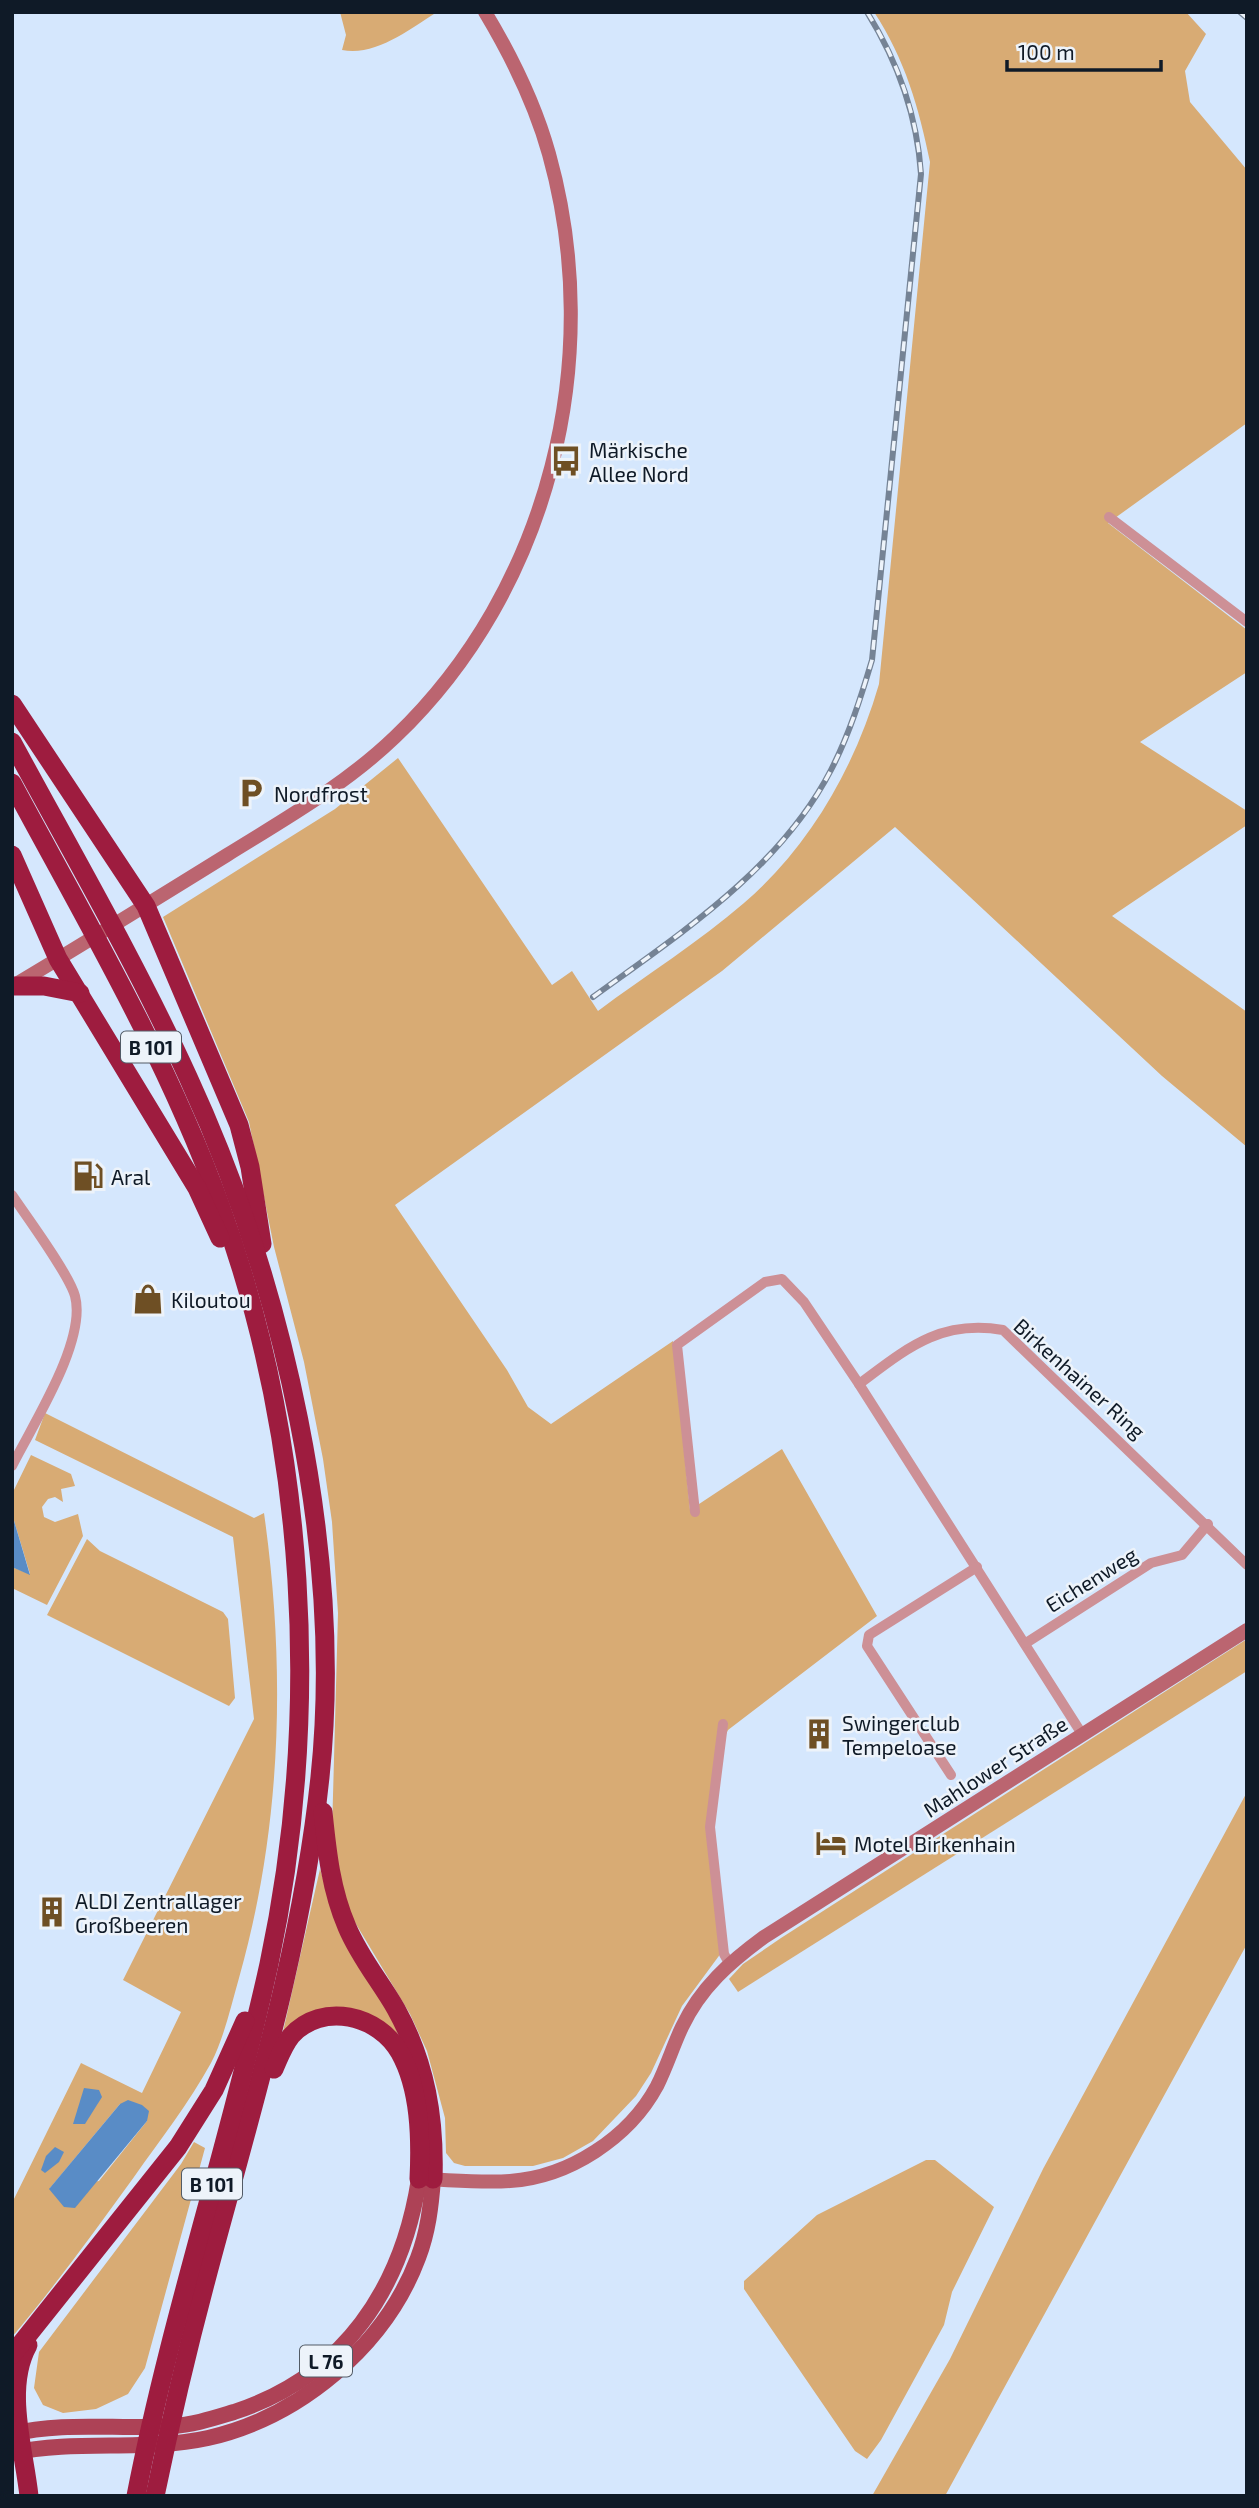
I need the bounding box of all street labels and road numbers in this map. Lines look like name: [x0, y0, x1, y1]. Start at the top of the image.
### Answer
road number: B 101: [121, 1032, 181, 1063]
street label: Birkenhainer Ring: [1009, 1313, 1151, 1444]
street label: Eichenweg: [1041, 1541, 1142, 1617]
street label: Mahlower Straße: [918, 1710, 1072, 1822]
road number: B 101: [182, 2168, 242, 2200]
road number: L 76: [300, 2346, 352, 2376]

